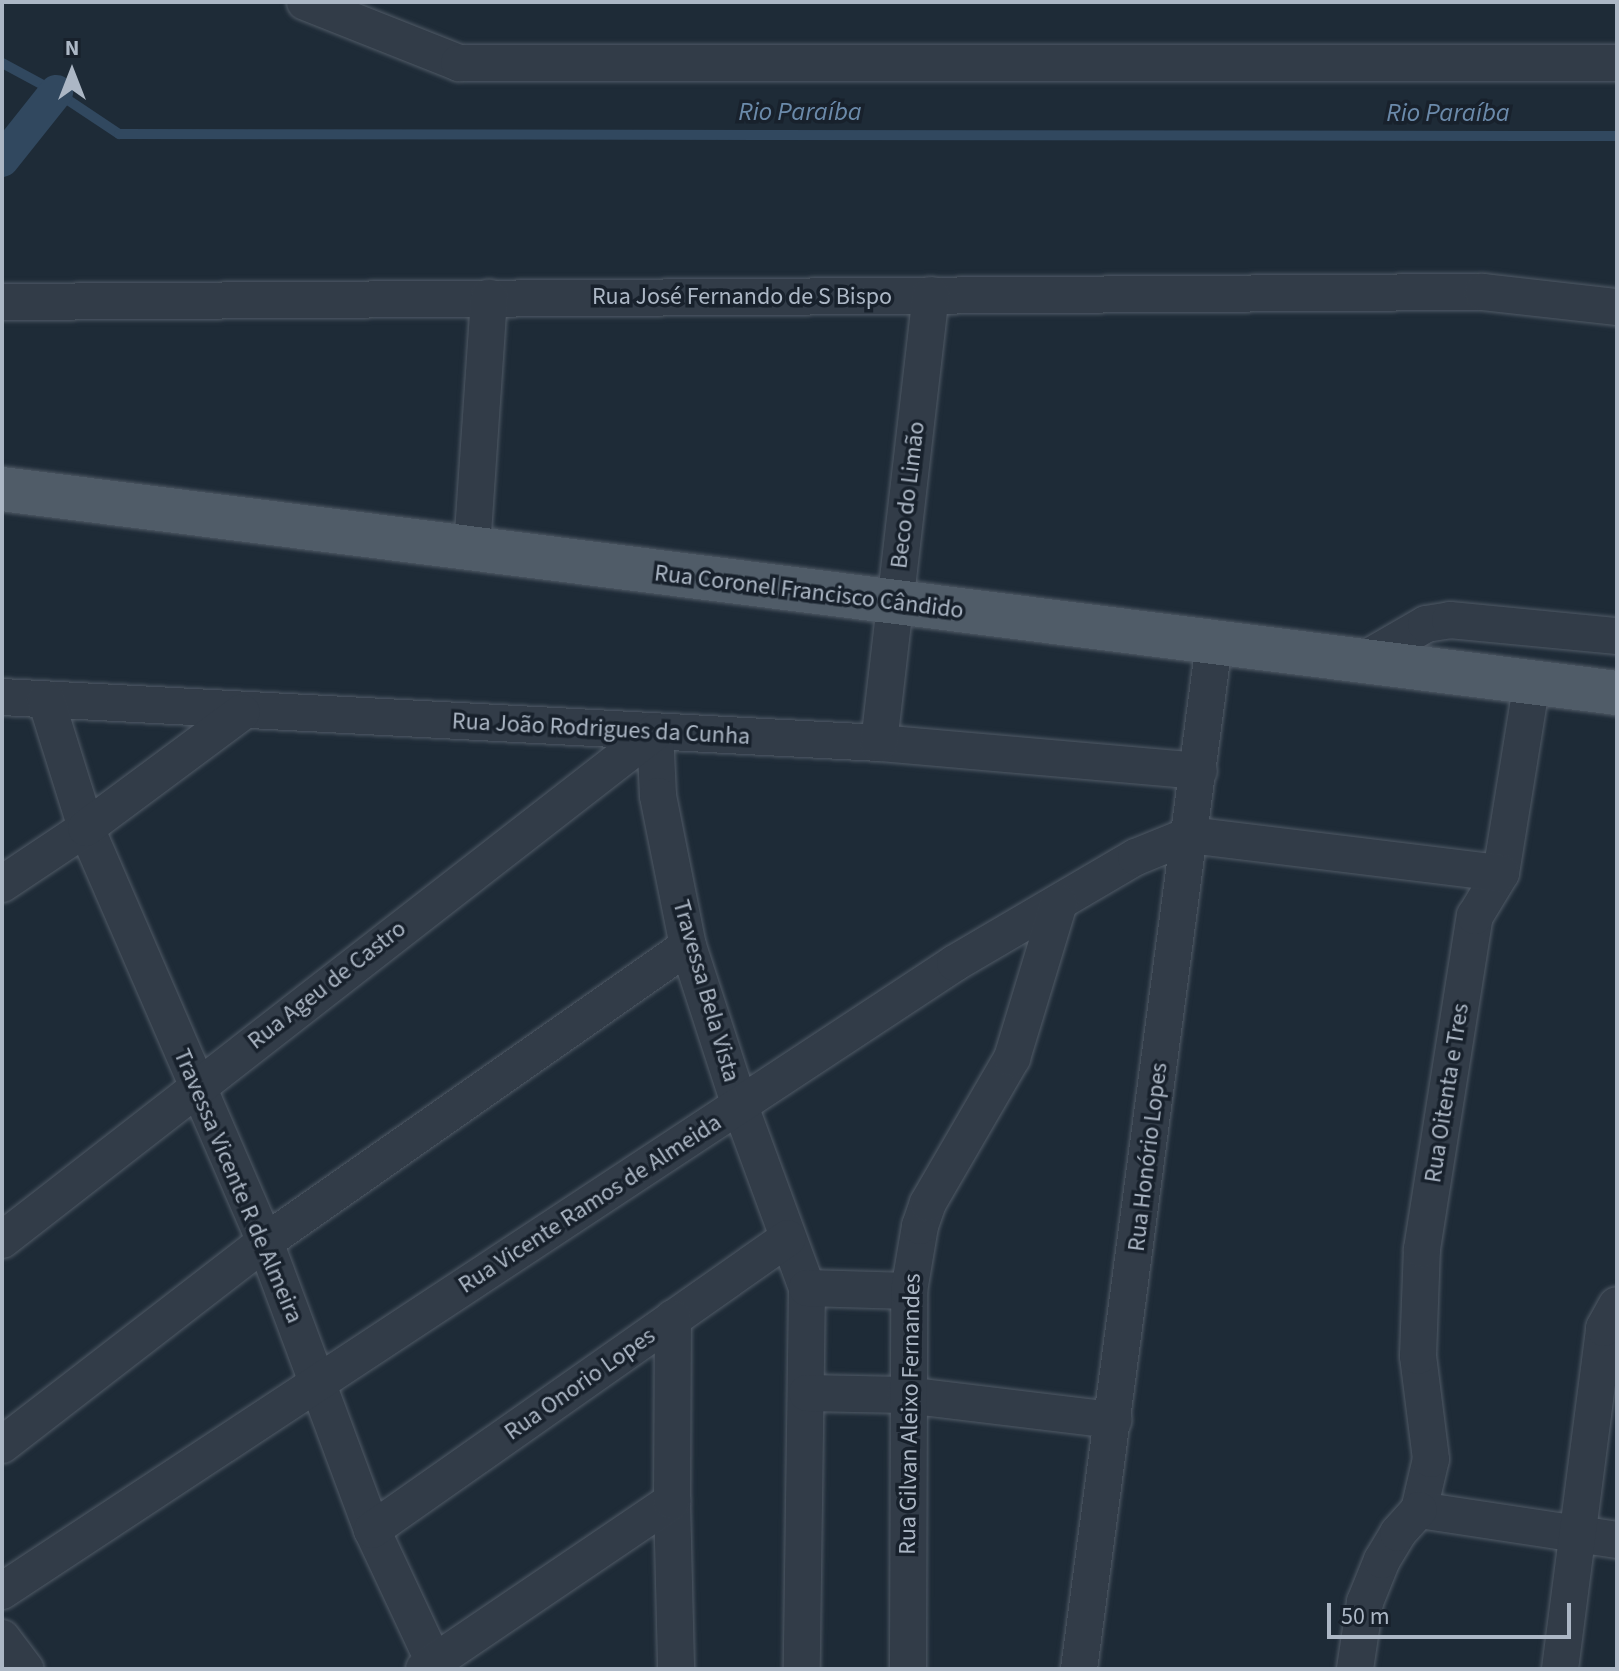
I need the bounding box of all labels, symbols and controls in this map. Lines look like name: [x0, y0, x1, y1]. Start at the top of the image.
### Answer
north arrow: [32, 32, 112, 112]
text: N: [65, 32, 79, 64]
water label: Rio Paraíba: [738, 96, 862, 128]
water label: Rio Paraíba: [1386, 97, 1510, 129]
street label: Rua José Fernando de S Bispo: [592, 283, 892, 311]
street label: Beco do Limão: [885, 420, 931, 570]
street label: Rua Coronel Francisco Cândido: [653, 559, 965, 625]
street label: Rua João Rodrigues da Cunha: [451, 707, 751, 751]
street label: Travessa Bela Vista: [666, 897, 746, 1085]
street label: Rua Ageu de Castro: [242, 914, 412, 1056]
street label: Rua Oitenta e Tres: [1419, 1001, 1475, 1185]
street label: Travessa Vicente R de Almeira: [167, 1045, 309, 1327]
street label: Rua Honório Lopes: [1122, 1061, 1174, 1253]
street label: Rua Vicente Ramos de Almeida: [453, 1108, 727, 1300]
street label: Rua Gilvan Aleixo Fernandes: [893, 1273, 927, 1555]
street label: Rua Onorio Lopes: [499, 1321, 661, 1447]
scale bar: [1331, 1587, 1575, 1637]
text: 50 m: [1341, 1599, 1390, 1634]

